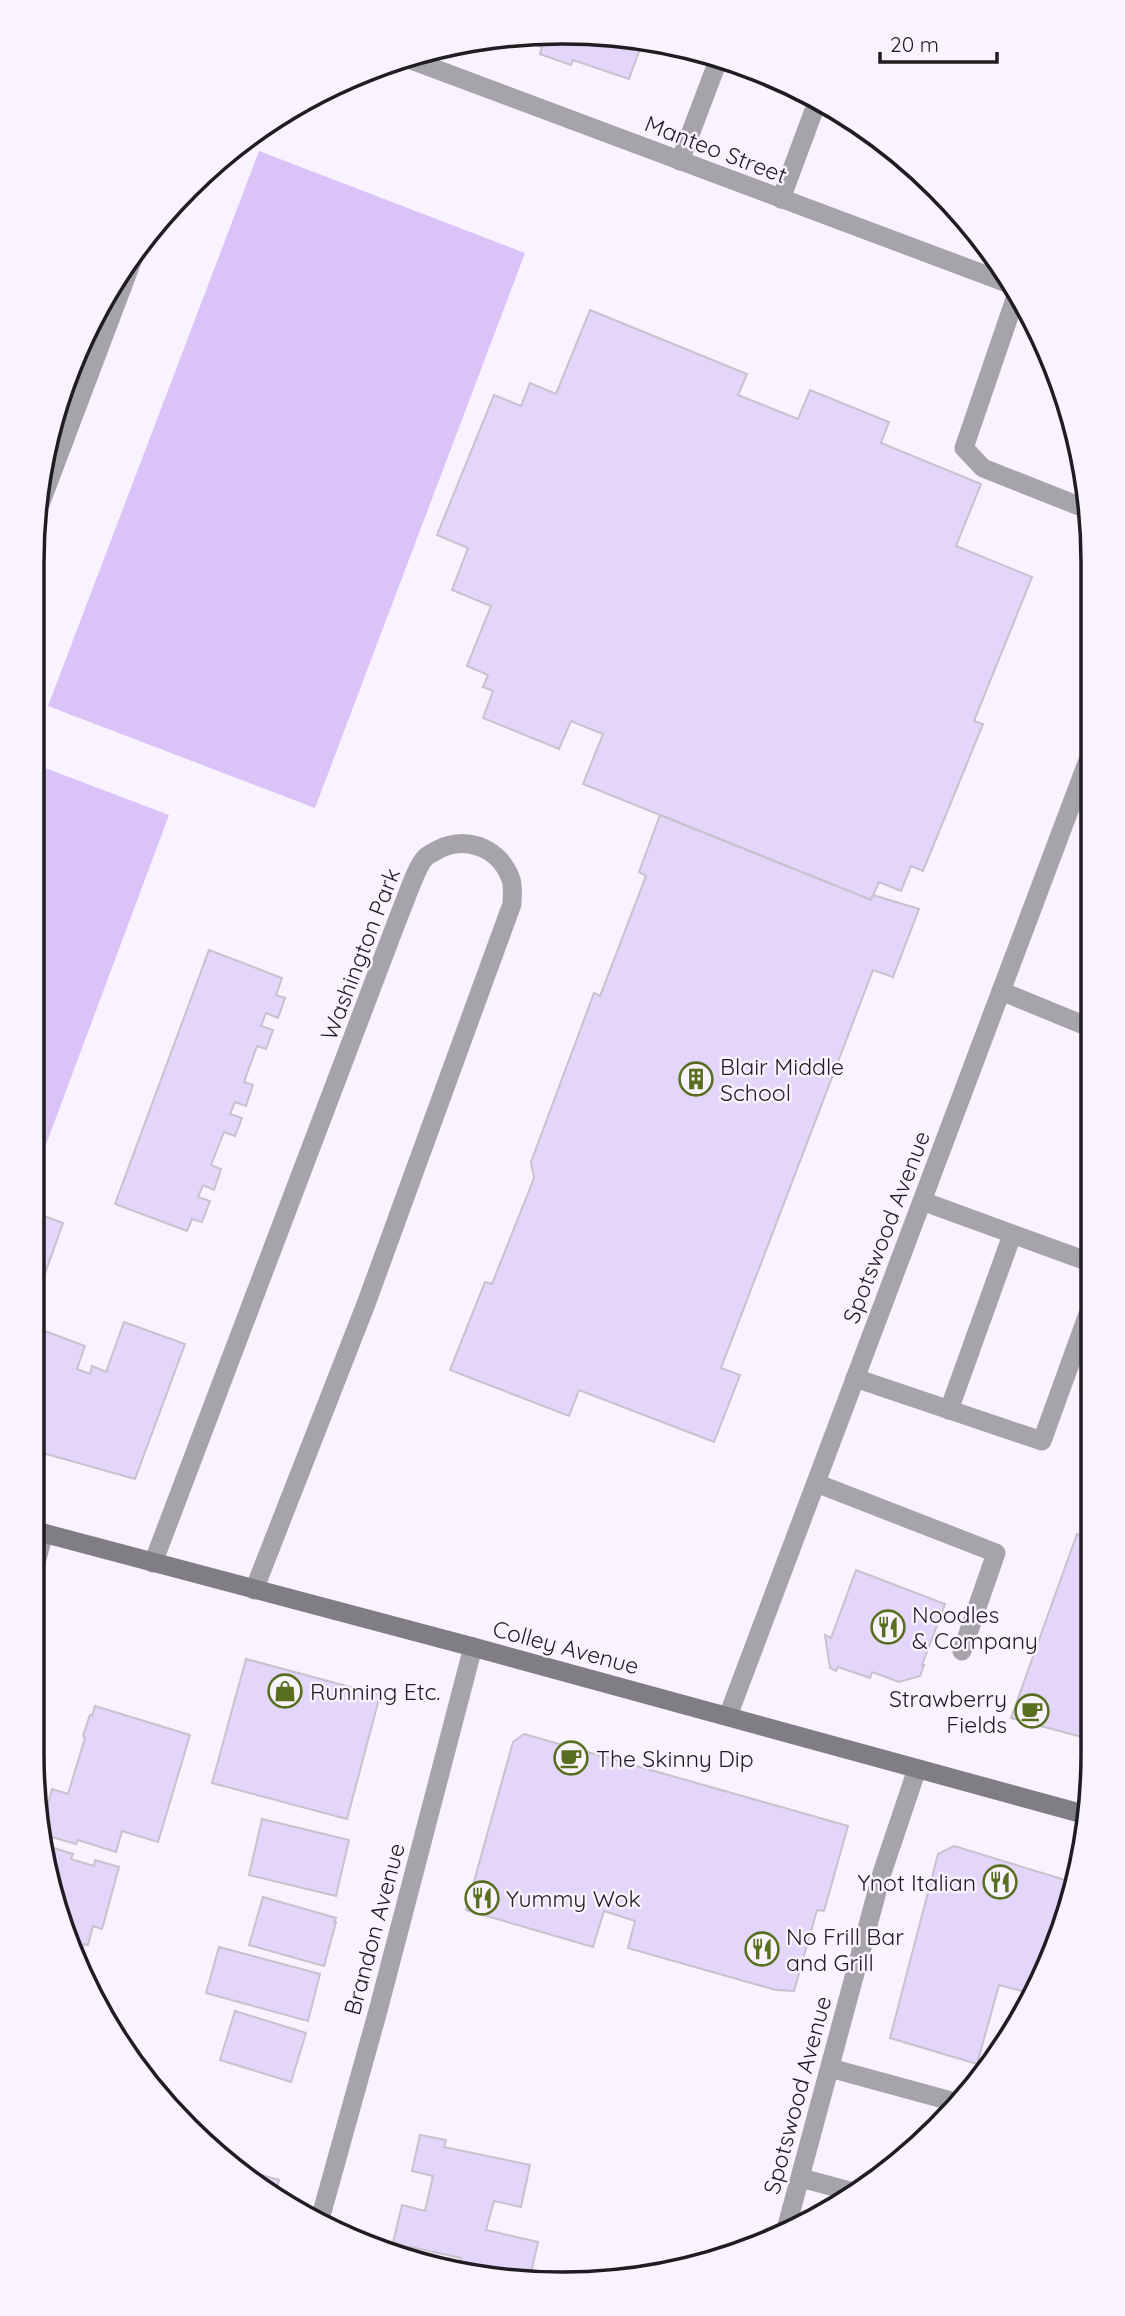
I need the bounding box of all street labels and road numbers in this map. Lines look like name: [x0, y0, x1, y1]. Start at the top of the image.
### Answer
street label: Manteo Street: [641, 109, 791, 189]
street label: Washington Park: [314, 864, 406, 1044]
street label: Spotswood Avenue: [836, 1127, 936, 1327]
street label: Colley Avenue: [490, 1614, 642, 1680]
street label: Brandon Avenue: [337, 1840, 411, 2018]
street label: Spotswood Avenue: [757, 1993, 837, 2197]

